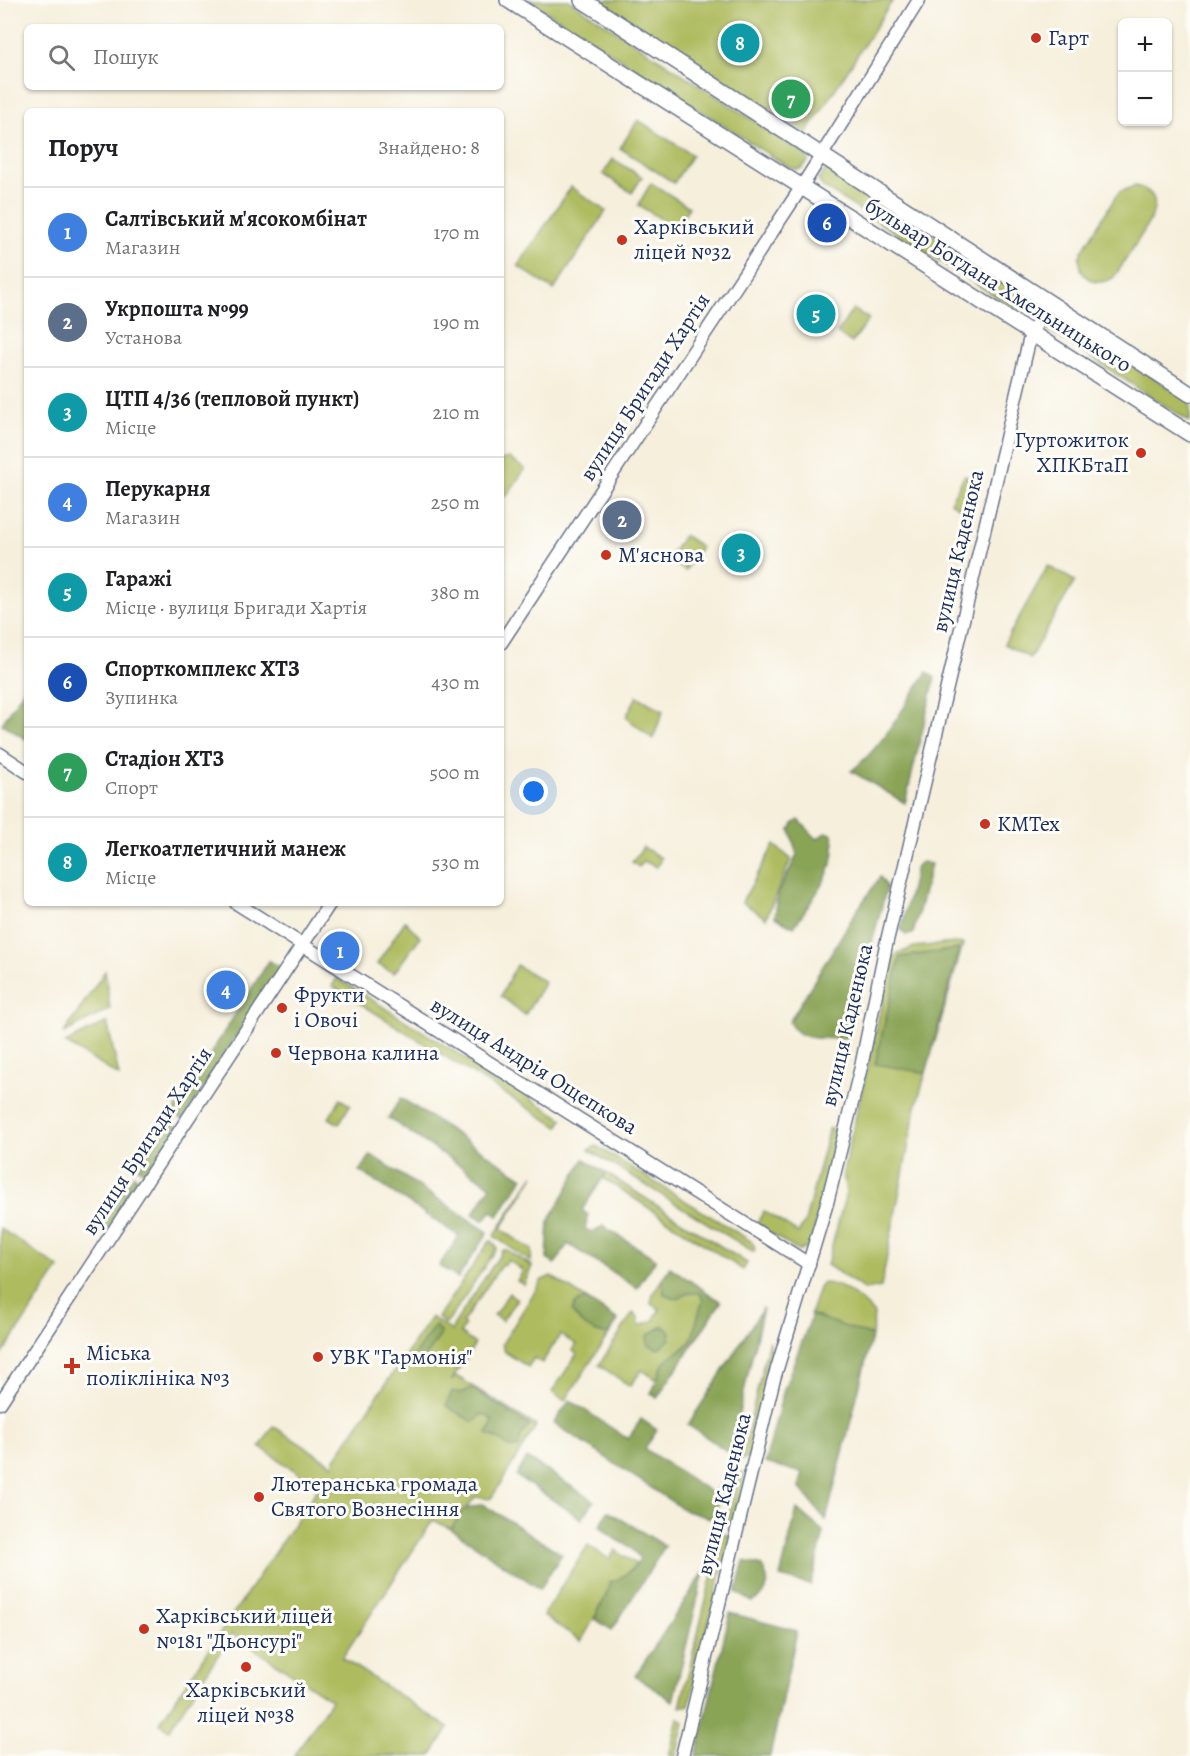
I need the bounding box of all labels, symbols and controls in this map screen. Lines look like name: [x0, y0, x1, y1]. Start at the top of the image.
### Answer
map controls: [1118, 18, 1172, 126]
button: +: [1118, 18, 1172, 72]
pin: 8: [720, 20, 760, 66]
place label: Гарт: [1048, 23, 1089, 53]
search box: [24, 24, 504, 90]
marker: Гарт: [1029, 31, 1043, 45]
icon: search: [45, 41, 78, 74]
text: Пошук: [93, 42, 159, 72]
button: −: [1118, 72, 1172, 126]
pin: 7: [772, 76, 810, 122]
text: Поруч: [48, 130, 119, 165]
text: Знайдено: 8: [378, 134, 480, 161]
street label: бульвар Богдана Хмельницького: [859, 190, 1137, 380]
pin: 6: [808, 200, 846, 246]
text: Салтівський м'ясокомбінат: [105, 204, 367, 234]
place label: Харківський ліцей №32: [634, 212, 754, 267]
text: 1: [64, 219, 71, 246]
text: 170 m: [434, 219, 480, 246]
marker: Харківський ліцей №32: [615, 233, 629, 247]
text: Магазин: [105, 234, 180, 261]
street label: вулиця Бригади Хартія: [573, 287, 717, 487]
pin: 5: [796, 292, 836, 336]
text: Укрпошта №99: [105, 294, 249, 324]
text: 2: [63, 309, 72, 336]
text: 190 m: [433, 309, 480, 336]
text: Установа: [105, 324, 182, 351]
text: ЦТП 4/36 (тепловой пункт): [105, 384, 359, 414]
text: 3: [63, 399, 72, 426]
text: 210 m: [432, 399, 480, 426]
text: Місце: [105, 414, 156, 441]
place label: Гуртожиток ХПКБтаП: [1014, 425, 1129, 480]
marker: Гуртожиток ХПКБтаП: [1134, 446, 1148, 460]
street label: вулиця Каденюка: [925, 466, 992, 635]
text: Перукарня: [105, 474, 211, 504]
text: 4: [63, 489, 72, 516]
text: 250 m: [431, 489, 480, 516]
pin: 2: [602, 498, 642, 542]
text: Магазин: [105, 504, 180, 531]
pin: 3: [722, 530, 760, 576]
place label: М'яснова: [618, 540, 705, 570]
marker: М'яснова: [599, 548, 613, 562]
text: Гаражі: [105, 564, 172, 594]
text: 5: [63, 579, 72, 606]
text: 380 m: [431, 579, 480, 606]
text: Місце · вулиця Бригади Хартія: [105, 594, 367, 621]
text: Спорткомплекс ХТЗ: [105, 654, 300, 684]
text: 6: [63, 669, 72, 696]
text: 430 m: [431, 669, 480, 696]
text: Зупинка: [105, 684, 178, 711]
text: Стадіон ХТЗ: [105, 744, 224, 774]
text: 7: [63, 759, 72, 786]
text: 500 m: [429, 759, 480, 786]
text: Спорт: [105, 774, 158, 801]
your location: [519, 777, 548, 806]
place label: KMTex: [997, 809, 1060, 839]
marker: KMTex: [978, 817, 992, 831]
text: Легкоатлетичний манеж: [105, 834, 346, 864]
text: 8: [63, 849, 72, 876]
text: 530 m: [432, 849, 480, 876]
text: Місце: [105, 864, 156, 891]
pin: 1: [320, 928, 360, 974]
street label: вулиця Каденюка: [814, 940, 881, 1109]
pin: 4: [206, 968, 246, 1012]
place label: Фрукти і Овочі: [294, 980, 365, 1035]
street label: вулиця Андрія Ощепкова: [425, 990, 644, 1142]
marker: Фрукти і Овочі: [275, 1001, 289, 1015]
place label: Червона калина: [288, 1038, 440, 1068]
street label: вулиця Бригади Хартія: [75, 1041, 219, 1241]
marker: Червона калина: [269, 1046, 283, 1060]
place label: Міська поліклініка №3: [86, 1338, 230, 1393]
place label: УВК "Гармонія": [330, 1342, 473, 1372]
marker: УВК "Гармонія": [311, 1350, 325, 1364]
marker: Міська поліклініка №3: [63, 1357, 81, 1375]
street label: вулиця Каденюка: [689, 1409, 759, 1578]
place label: Лютеранська громада Святого Вознесіння: [271, 1469, 479, 1524]
marker: Лютеранська громада Святого Вознесіння: [252, 1490, 266, 1504]
place label: Харківський ліцей №181 "Дьонсурі": [156, 1601, 333, 1656]
marker: Харківський ліцей №181 "Дьонсурі": [137, 1622, 151, 1636]
marker: Харківський ліцей №38: [239, 1660, 253, 1674]
place label: Харківський ліцей №38: [186, 1675, 306, 1730]

